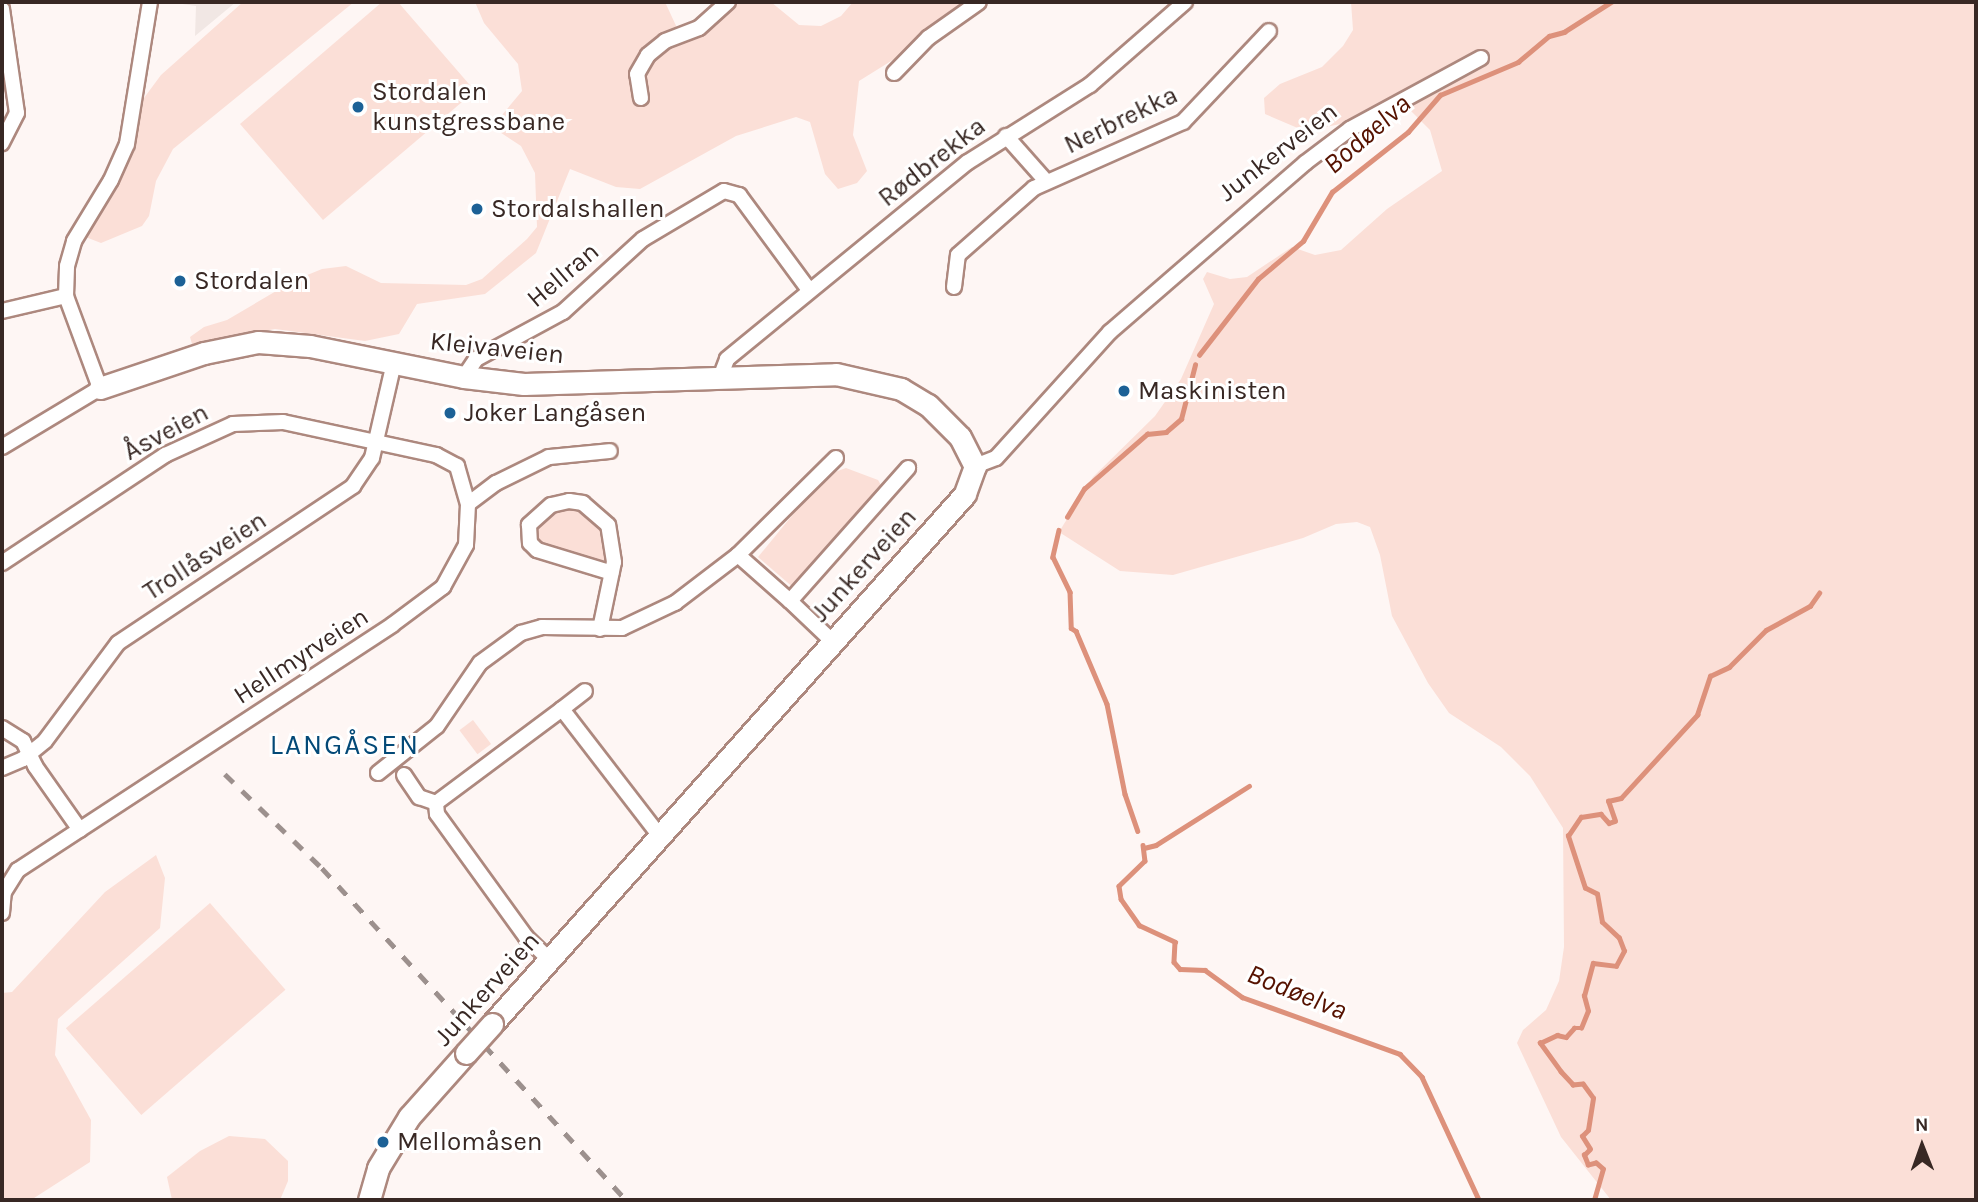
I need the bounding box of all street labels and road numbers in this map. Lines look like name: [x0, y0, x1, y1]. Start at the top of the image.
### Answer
street label: Nerbrekka: [1059, 79, 1183, 161]
street label: Junkerveien: [1212, 96, 1344, 208]
street label: Rødbrekka: [872, 111, 992, 213]
street label: Hellran: [521, 236, 605, 314]
street label: Kleivaveien: [428, 325, 566, 371]
street label: Åsveien: [118, 397, 214, 467]
street label: Junkerveien: [805, 502, 923, 628]
street label: Trollåsveien: [138, 505, 272, 607]
street label: Hellmyrveien: [228, 601, 374, 711]
street label: Junkerveien: [428, 926, 546, 1052]

